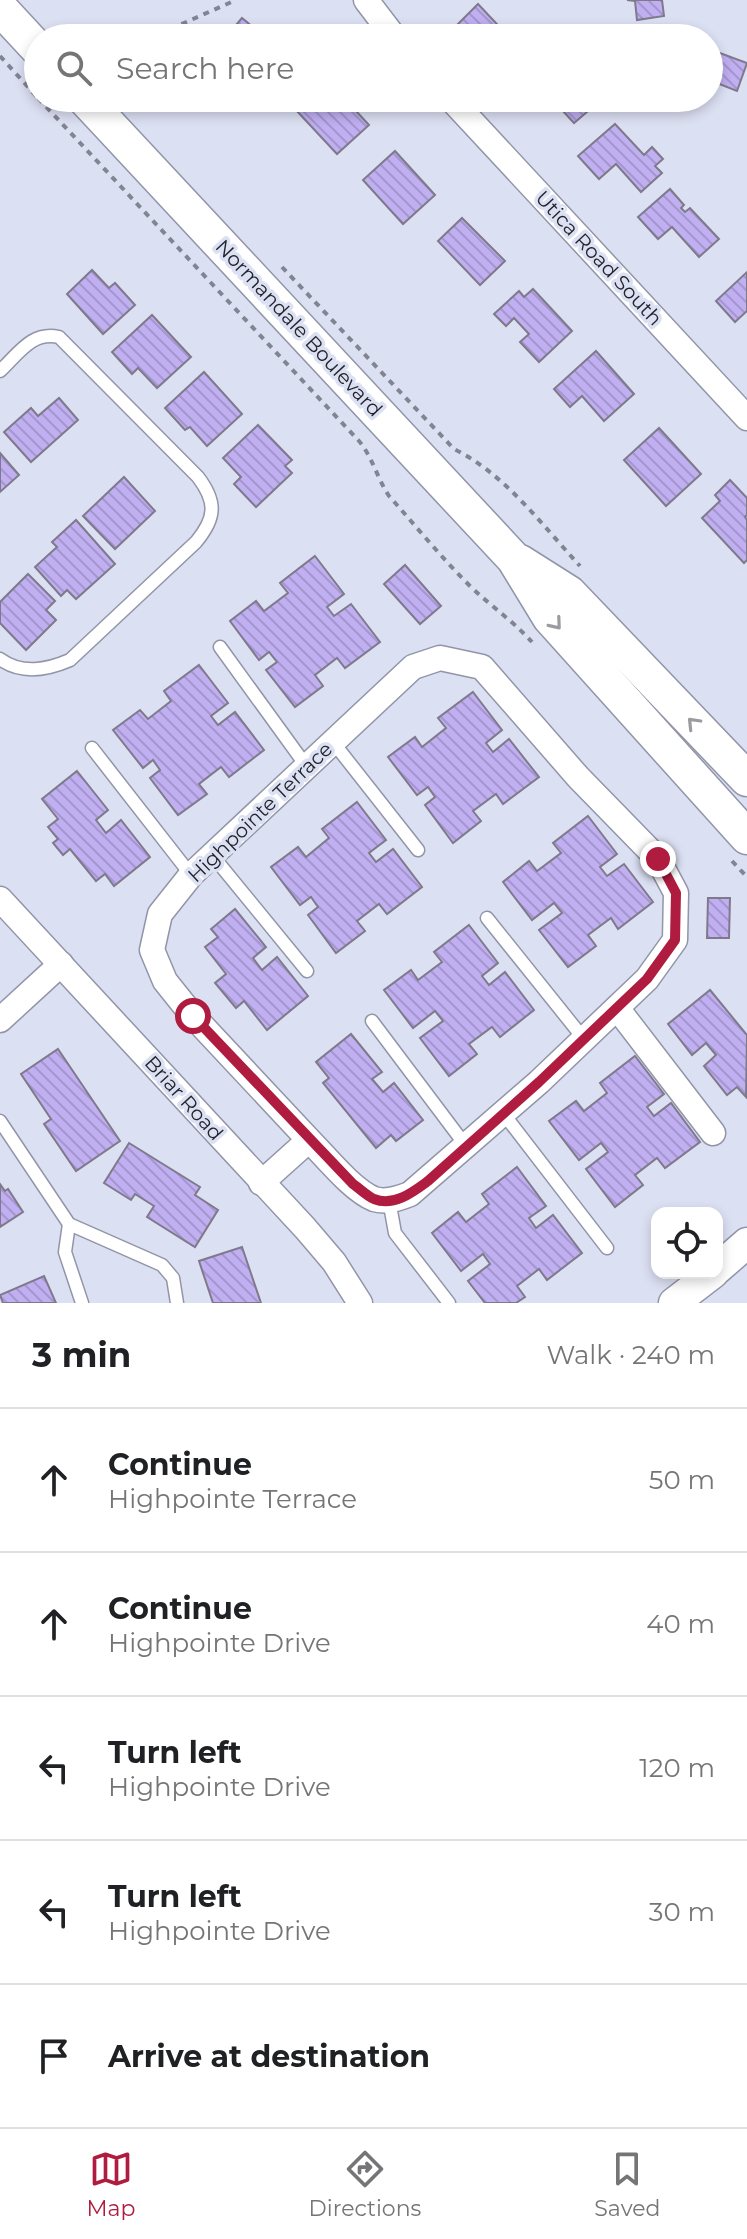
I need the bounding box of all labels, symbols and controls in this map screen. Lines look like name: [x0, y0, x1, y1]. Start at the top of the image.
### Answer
search box: [24, 24, 723, 112]
icon: search: [52, 46, 96, 90]
text: Search here: [116, 50, 294, 87]
street label: Utica Road South: [531, 186, 667, 330]
street label: Normandale Boulevard: [211, 235, 387, 421]
one-way arrow: [546, 615, 561, 630]
one-way arrow: [688, 718, 702, 732]
street label: Highpointe Terrace: [183, 737, 337, 887]
route end: [640, 841, 676, 877]
route start: [175, 998, 211, 1034]
street label: Briar Road: [140, 1051, 228, 1145]
map controls: [651, 1207, 723, 1279]
button: locate: [651, 1207, 723, 1279]
text: 3 min: [32, 1334, 131, 1376]
text: Walk · 240 m: [547, 1339, 715, 1371]
text: Continue: [108, 1446, 252, 1483]
icon: ahead: [32, 1458, 76, 1502]
text: 50 m: [649, 1464, 715, 1496]
text: Highpointe Terrace: [108, 1483, 357, 1515]
text: Continue: [108, 1590, 252, 1627]
icon: ahead: [32, 1602, 76, 1646]
text: 40 m: [646, 1608, 715, 1640]
text: Highpointe Drive: [108, 1627, 331, 1659]
text: Turn left: [108, 1734, 241, 1771]
icon: left: [32, 1746, 76, 1790]
text: 120 m: [639, 1752, 715, 1784]
text: Highpointe Drive: [108, 1771, 331, 1803]
text: Turn left: [108, 1878, 241, 1915]
icon: left: [32, 1890, 76, 1934]
text: 30 m: [649, 1896, 715, 1928]
text: Highpointe Drive: [108, 1915, 331, 1947]
icon: arrive: [32, 2034, 76, 2078]
text: Arrive at destination: [108, 2038, 430, 2075]
tab: Map: [87, 2147, 135, 2222]
tab: Directions: [309, 2147, 421, 2222]
tab: Saved: [594, 2147, 660, 2222]

